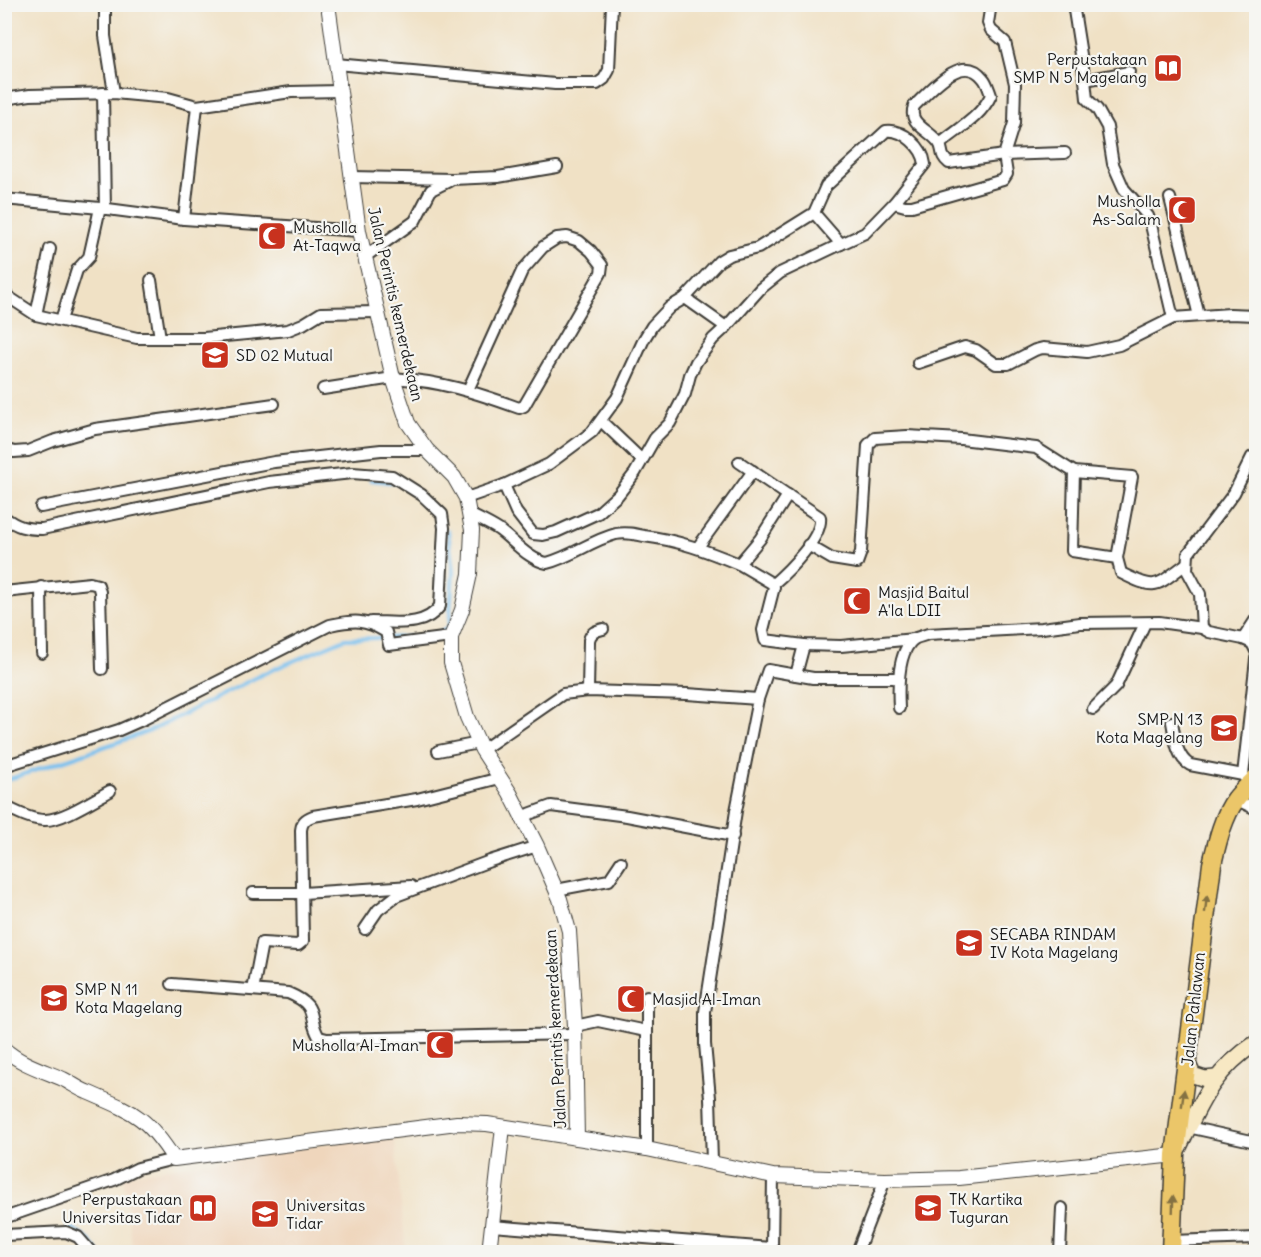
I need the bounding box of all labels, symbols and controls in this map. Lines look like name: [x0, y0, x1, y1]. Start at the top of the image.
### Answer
place label: Perpustakaan SMP N 5 Magelang: [1013, 49, 1147, 87]
library icon: Perpustakaan SMP N 5 Magelang: [1152, 52, 1184, 84]
place label: Musholla As-Salam: [1092, 191, 1161, 229]
mosque icon: Musholla As-Salam: [1166, 194, 1198, 226]
street label: Jalan Perintis kemerdekaan: [364, 205, 428, 403]
place label: Musholla At-Taqwa: [293, 217, 361, 255]
mosque icon: Musholla At-Taqwa: [256, 220, 288, 252]
school or university icon: SD 02 Mutual: [199, 339, 231, 371]
place label: SD 02 Mutual: [236, 345, 333, 365]
place label: Masjid Baitul A'la LDII: [878, 582, 969, 620]
mosque icon: Masjid Baitul A'la LDII: [841, 585, 873, 617]
place label: SMP N 13 Kota Magelang: [1096, 709, 1203, 747]
school or university icon: SMP N 13 Kota Magelang: [1208, 712, 1240, 744]
one-way arrow: [1201, 894, 1210, 913]
place label: SECABA RINDAM IV Kota Magelang: [990, 924, 1118, 962]
school or university icon: SECABA RINDAM IV Kota Magelang: [953, 927, 985, 959]
street label: Jalan Perintis kemerdekaan: [540, 929, 570, 1129]
street label: Jalan Pahlawan: [1177, 951, 1209, 1067]
place label: SMP N 11 Kota Magelang: [75, 979, 182, 1017]
school or university icon: SMP N 11 Kota Magelang: [38, 982, 70, 1014]
mosque icon: Masjid Al-Iman: [615, 983, 647, 1015]
place label: Masjid Al-Iman: [652, 989, 761, 1009]
mosque icon: Musholla Al-Iman: [424, 1029, 456, 1061]
place label: Musholla Al-Iman: [292, 1035, 419, 1055]
one-way arrow: [1178, 1088, 1187, 1107]
place label: Perpustakaan Universitas Tidar: [62, 1189, 182, 1227]
place label: TK Kartika Tuguran: [949, 1189, 1023, 1227]
library icon: Perpustakaan Universitas Tidar: [187, 1192, 219, 1224]
school or university icon: TK Kartika Tuguran: [912, 1192, 944, 1224]
one-way arrow: [1168, 1194, 1178, 1213]
place label: Universitas Tidar: [286, 1195, 365, 1233]
school or university icon: Universitas Tidar: [249, 1198, 281, 1230]

